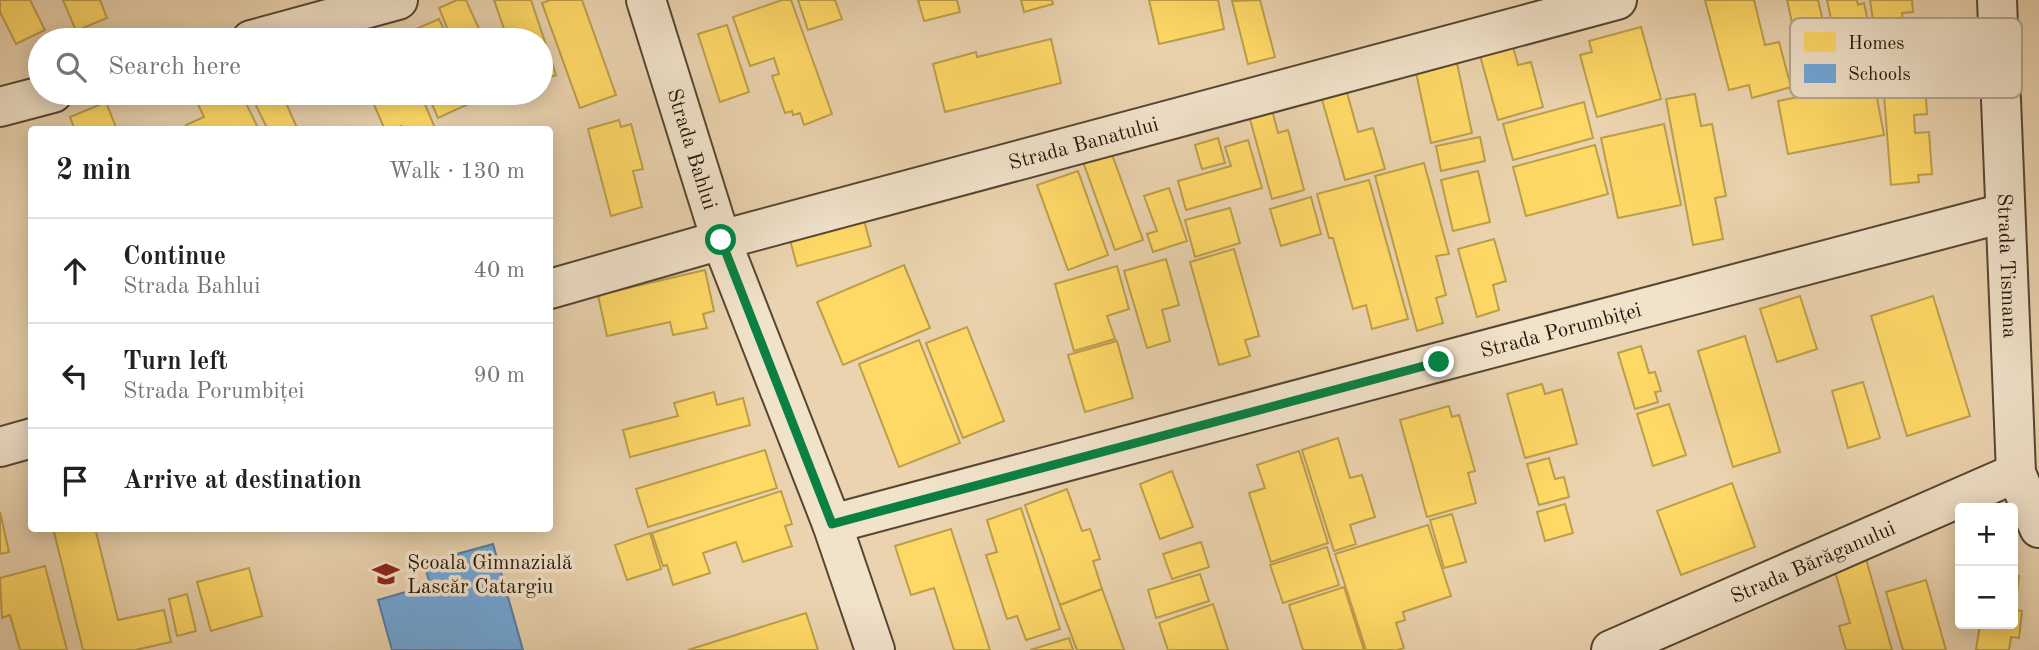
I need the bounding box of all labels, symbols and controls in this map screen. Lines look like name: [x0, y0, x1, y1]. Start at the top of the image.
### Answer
legend: [1790, 18, 2022, 98]
search box: [28, 28, 553, 105]
text: Homes: [1848, 35, 1904, 54]
icon: search: [52, 48, 90, 86]
text: Search here: [108, 54, 241, 80]
text: Schools: [1848, 66, 1911, 85]
street label: Strada Bahlui: [662, 86, 720, 212]
street label: Strada Banatului: [1006, 114, 1161, 175]
text: 2 min: [56, 156, 131, 186]
text: Walk · 130 m: [389, 160, 525, 183]
street label: Strada Tismana: [1993, 193, 2020, 339]
route start: [705, 224, 736, 255]
text: Continue: [123, 244, 226, 270]
icon: ahead: [56, 252, 94, 290]
text: 40 m: [474, 259, 525, 282]
text: Strada Bahlui: [123, 275, 260, 298]
street label: Strada Porumbiței: [1478, 300, 1644, 363]
route end: [1423, 346, 1454, 377]
text: Turn left: [123, 349, 228, 375]
icon: left: [56, 357, 94, 395]
text: 90 m: [474, 364, 525, 387]
text: Strada Porumbiței: [123, 380, 305, 403]
icon: arrive: [56, 462, 94, 500]
text: Arrive at destination: [123, 468, 362, 494]
map controls: [1955, 503, 2018, 629]
button: +: [1955, 503, 2018, 566]
street label: Strada Bărăganului: [1728, 518, 1899, 608]
place label: Școala Gimnazială Lascăr Catargiu: [407, 553, 572, 598]
school or university icon: Școala Gimnazială Lascăr Catargiu: [371, 559, 401, 589]
button: −: [1955, 566, 2018, 629]

